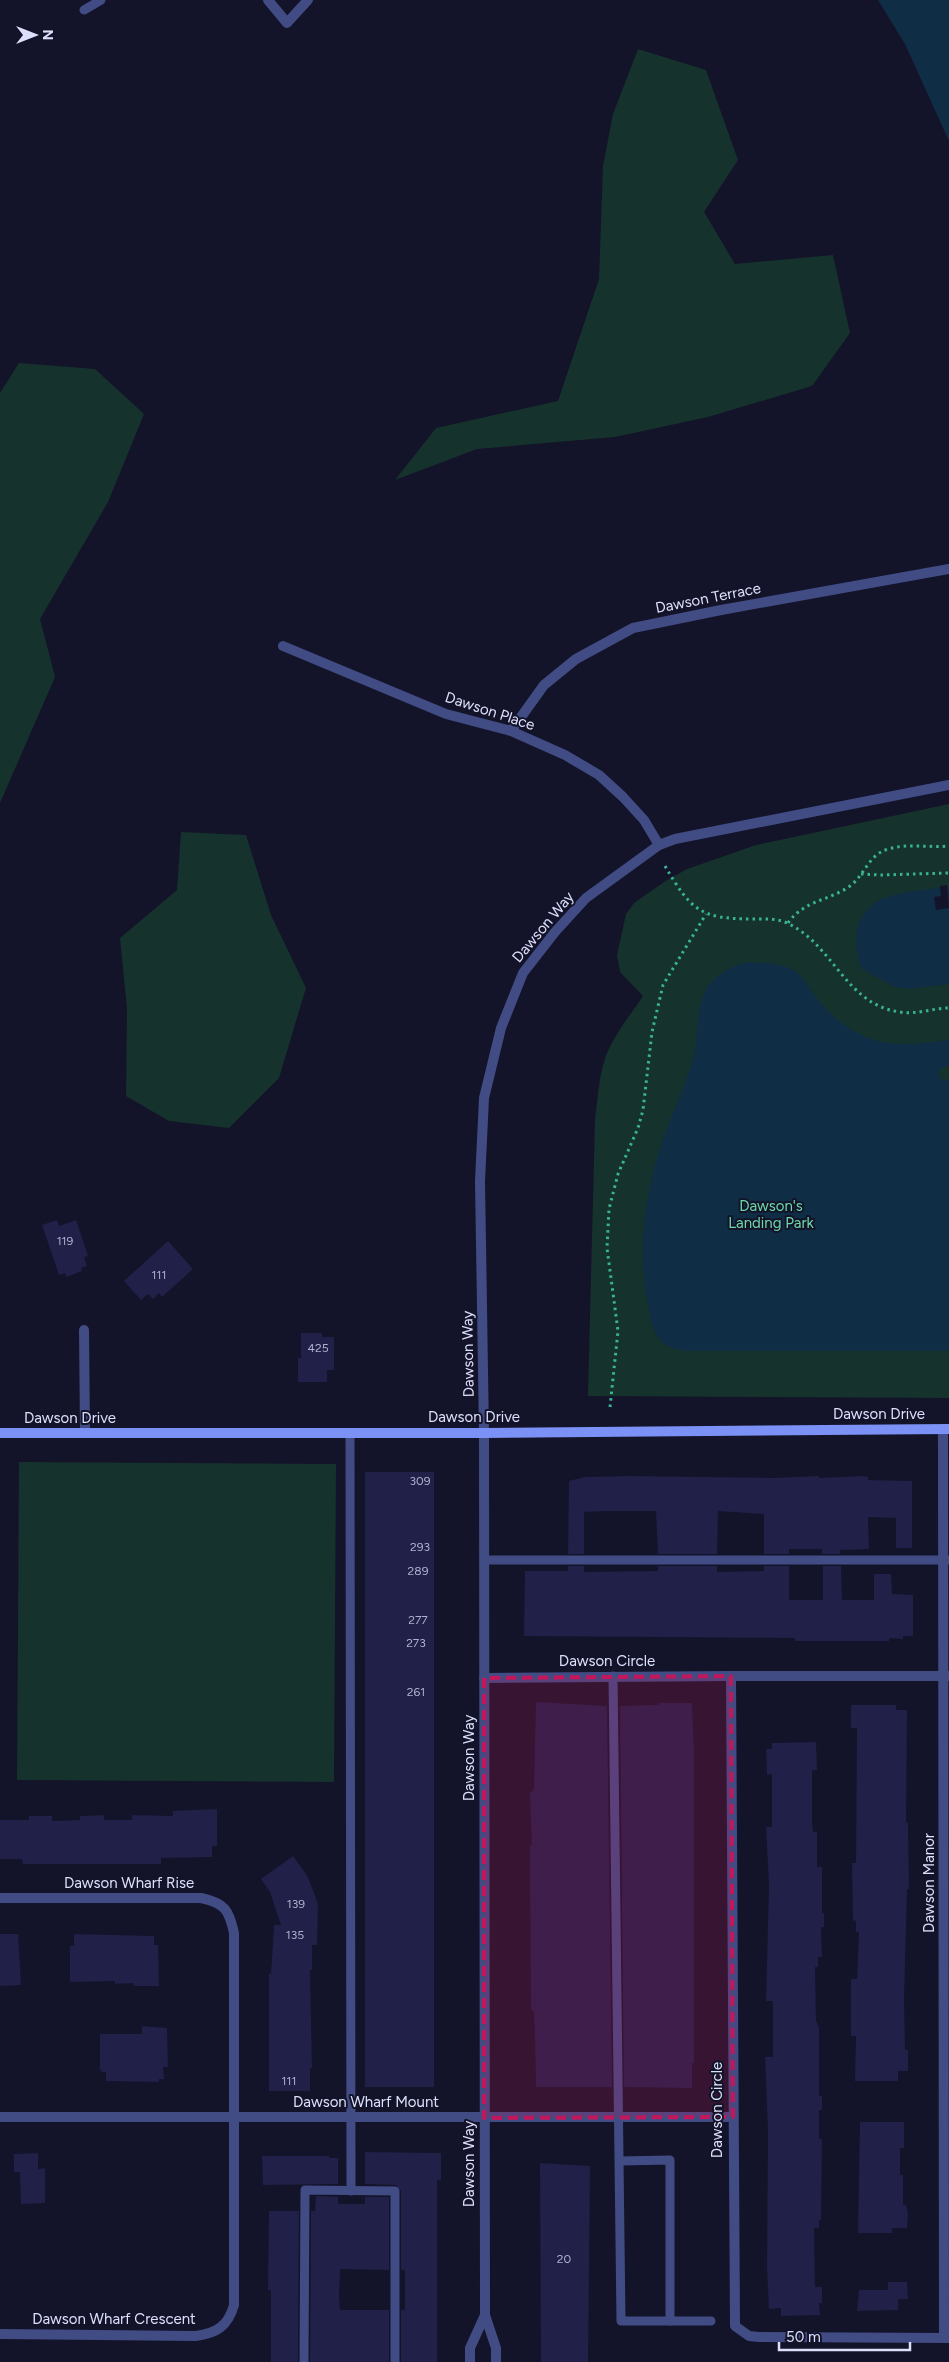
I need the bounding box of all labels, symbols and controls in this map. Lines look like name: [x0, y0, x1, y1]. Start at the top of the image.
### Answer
north arrow: [10, 10, 60, 60]
text: N: [39, 30, 56, 40]
street label: Dawson Terrace: [654, 579, 762, 617]
street label: Dawson Place: [443, 688, 537, 734]
street label: Dawson Way: [508, 888, 578, 966]
park label: Dawson's Landing Park: [728, 1197, 814, 1232]
house number: 119: [57, 1234, 74, 1248]
house number: 111: [152, 1268, 166, 1282]
street label: Dawson Way: [458, 1310, 478, 1397]
house number: 425: [307, 1341, 329, 1355]
street label: Dawson Drive: [833, 1405, 925, 1423]
street label: Dawson Drive: [428, 1408, 520, 1426]
street label: Dawson Drive: [24, 1409, 116, 1427]
house number: 309: [409, 1474, 431, 1488]
house number: 293: [410, 1540, 430, 1554]
house number: 289: [408, 1564, 429, 1578]
house number: 277: [408, 1613, 428, 1627]
house number: 273: [406, 1636, 426, 1650]
street label: Dawson Circle: [559, 1652, 655, 1670]
house number: 261: [407, 1685, 425, 1699]
street label: Dawson Way: [460, 1715, 478, 1801]
street label: Dawson Manor: [920, 1833, 938, 1933]
street label: Dawson Wharf Rise: [64, 1874, 194, 1892]
house number: 139: [287, 1897, 305, 1911]
house number: 135: [286, 1928, 304, 1942]
street label: Dawson Circle: [708, 2062, 726, 2158]
house number: 111: [282, 2074, 296, 2088]
street label: Dawson Wharf Mount: [293, 2093, 439, 2111]
street label: Dawson Way: [460, 2121, 478, 2207]
house number: 20: [557, 2252, 572, 2266]
street label: Dawson Wharf Crescent: [32, 2310, 196, 2328]
scale bar: [779, 2320, 910, 2352]
text: 50 m: [786, 2328, 821, 2346]

